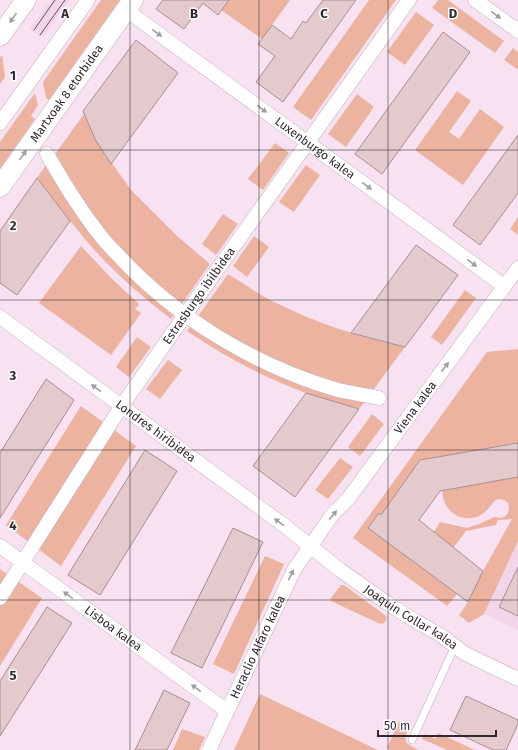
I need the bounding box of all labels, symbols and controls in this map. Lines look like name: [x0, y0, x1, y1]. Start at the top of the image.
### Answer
text: A: [60, 6, 69, 21]
text: B: [190, 6, 198, 21]
text: C: [320, 6, 328, 21]
text: D: [449, 6, 458, 21]
one-way arrow: [491, 11, 502, 20]
one-way arrow: [9, 13, 17, 23]
one-way arrow: [151, 29, 162, 37]
street label: Martxoak 8 etorbidea: [27, 42, 106, 145]
text: 1: [10, 68, 16, 83]
one-way arrow: [257, 105, 268, 114]
street label: Luxenburgo kalea: [272, 114, 358, 182]
one-way arrow: [19, 149, 27, 160]
one-way arrow: [362, 182, 373, 190]
text: 2: [10, 218, 17, 233]
street label: Estrasburgo ibilbidea: [160, 244, 238, 347]
one-way arrow: [467, 258, 478, 267]
one-way arrow: [441, 361, 449, 372]
text: 3: [9, 368, 17, 383]
street label: Viena kalea: [391, 378, 439, 437]
one-way arrow: [90, 383, 101, 392]
street label: Londres hiribidea: [113, 397, 198, 465]
one-way arrow: [329, 510, 338, 520]
text: 4: [9, 518, 17, 533]
one-way arrow: [274, 518, 285, 526]
one-way arrow: [288, 570, 294, 581]
street label: Joaquin Collar kalea: [361, 582, 460, 652]
one-way arrow: [62, 591, 73, 599]
street label: Heraclio Alfaro kalea: [227, 593, 288, 701]
street label: Lisboa kalea: [82, 603, 145, 654]
text: 5: [10, 668, 17, 683]
one-way arrow: [190, 684, 201, 692]
scale bar: [378, 712, 496, 738]
text: 50 m: [384, 719, 410, 733]

